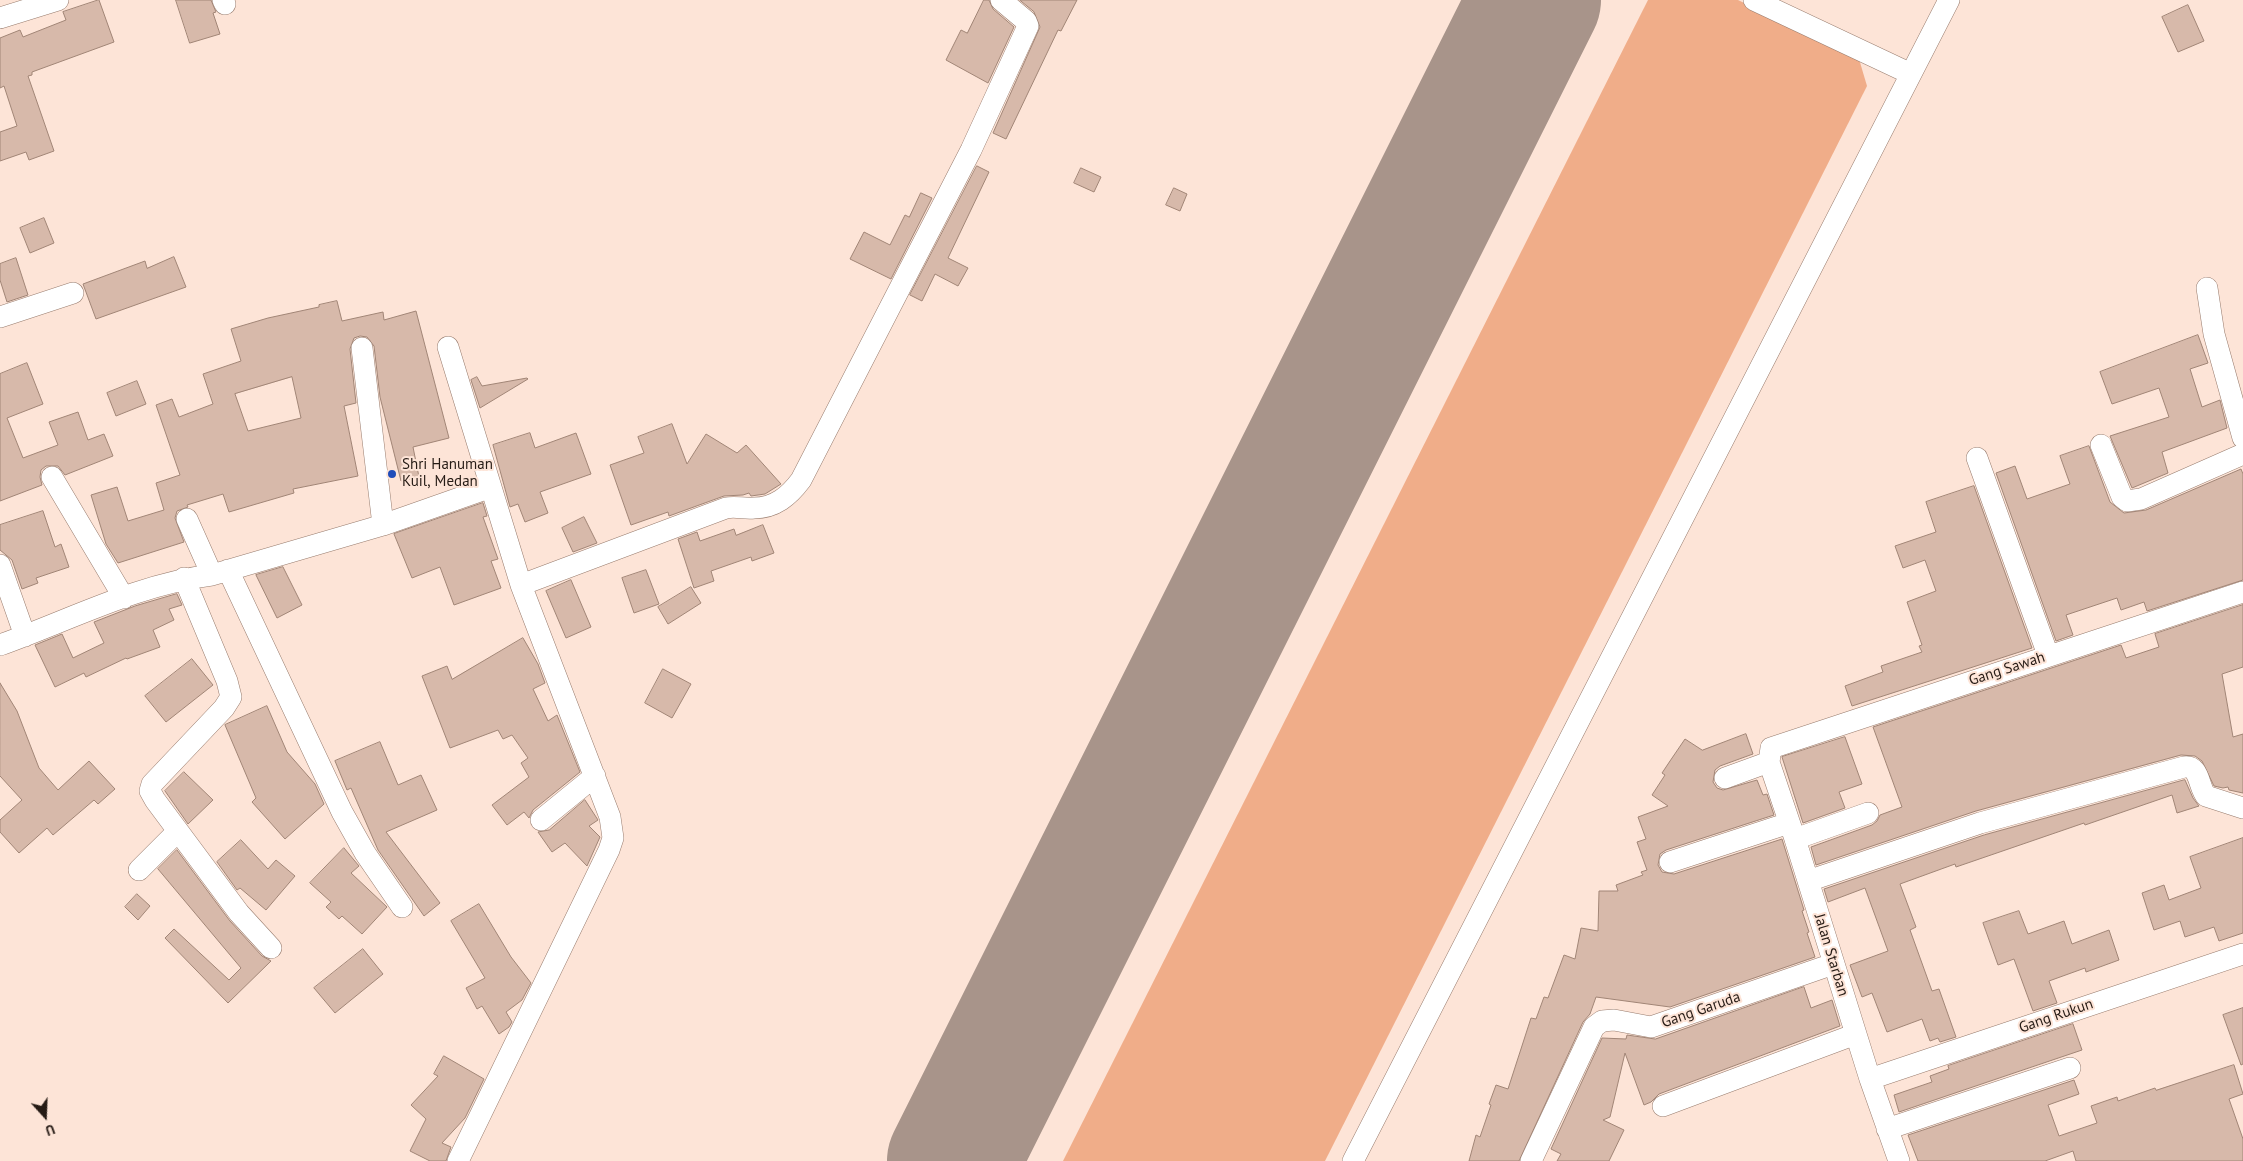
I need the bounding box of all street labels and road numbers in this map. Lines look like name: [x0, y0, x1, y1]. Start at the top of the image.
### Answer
street label: Gang Sawah: [1967, 648, 2047, 690]
street label: Jalan Starban: [1810, 912, 1852, 998]
street label: Gang Garuda: [1659, 988, 1743, 1032]
street label: Gang Rukun: [2017, 995, 2095, 1037]

